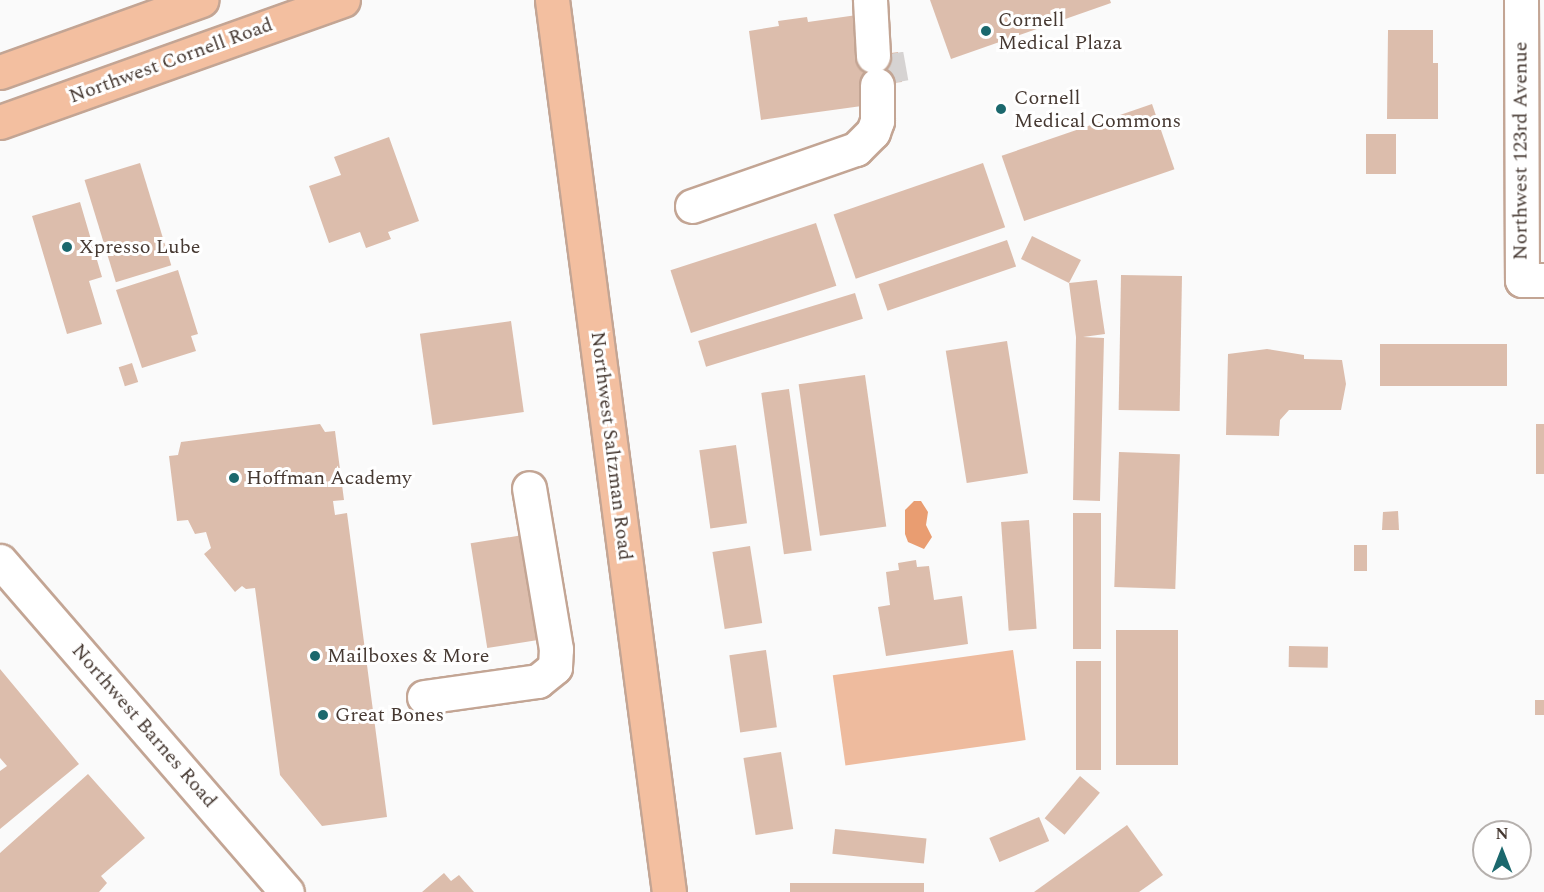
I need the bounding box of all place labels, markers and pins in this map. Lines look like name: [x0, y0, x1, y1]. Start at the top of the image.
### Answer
place label: Cornell Medical Plaza: [998, 8, 1122, 55]
marker: Cornell Medical Plaza: [979, 24, 993, 38]
place label: Cornell Medical Commons: [1014, 86, 1181, 133]
marker: Cornell Medical Commons: [992, 100, 1010, 118]
place label: Xpresso Lube: [79, 235, 200, 259]
marker: Xpresso Lube: [60, 240, 74, 254]
place label: Hoffman Academy: [246, 466, 412, 490]
marker: Hoffman Academy: [227, 471, 241, 485]
place label: Mailboxes & More: [327, 644, 490, 668]
marker: Mailboxes & More: [308, 649, 322, 663]
place label: Great Bones: [335, 703, 444, 727]
marker: Great Bones: [316, 708, 330, 722]

